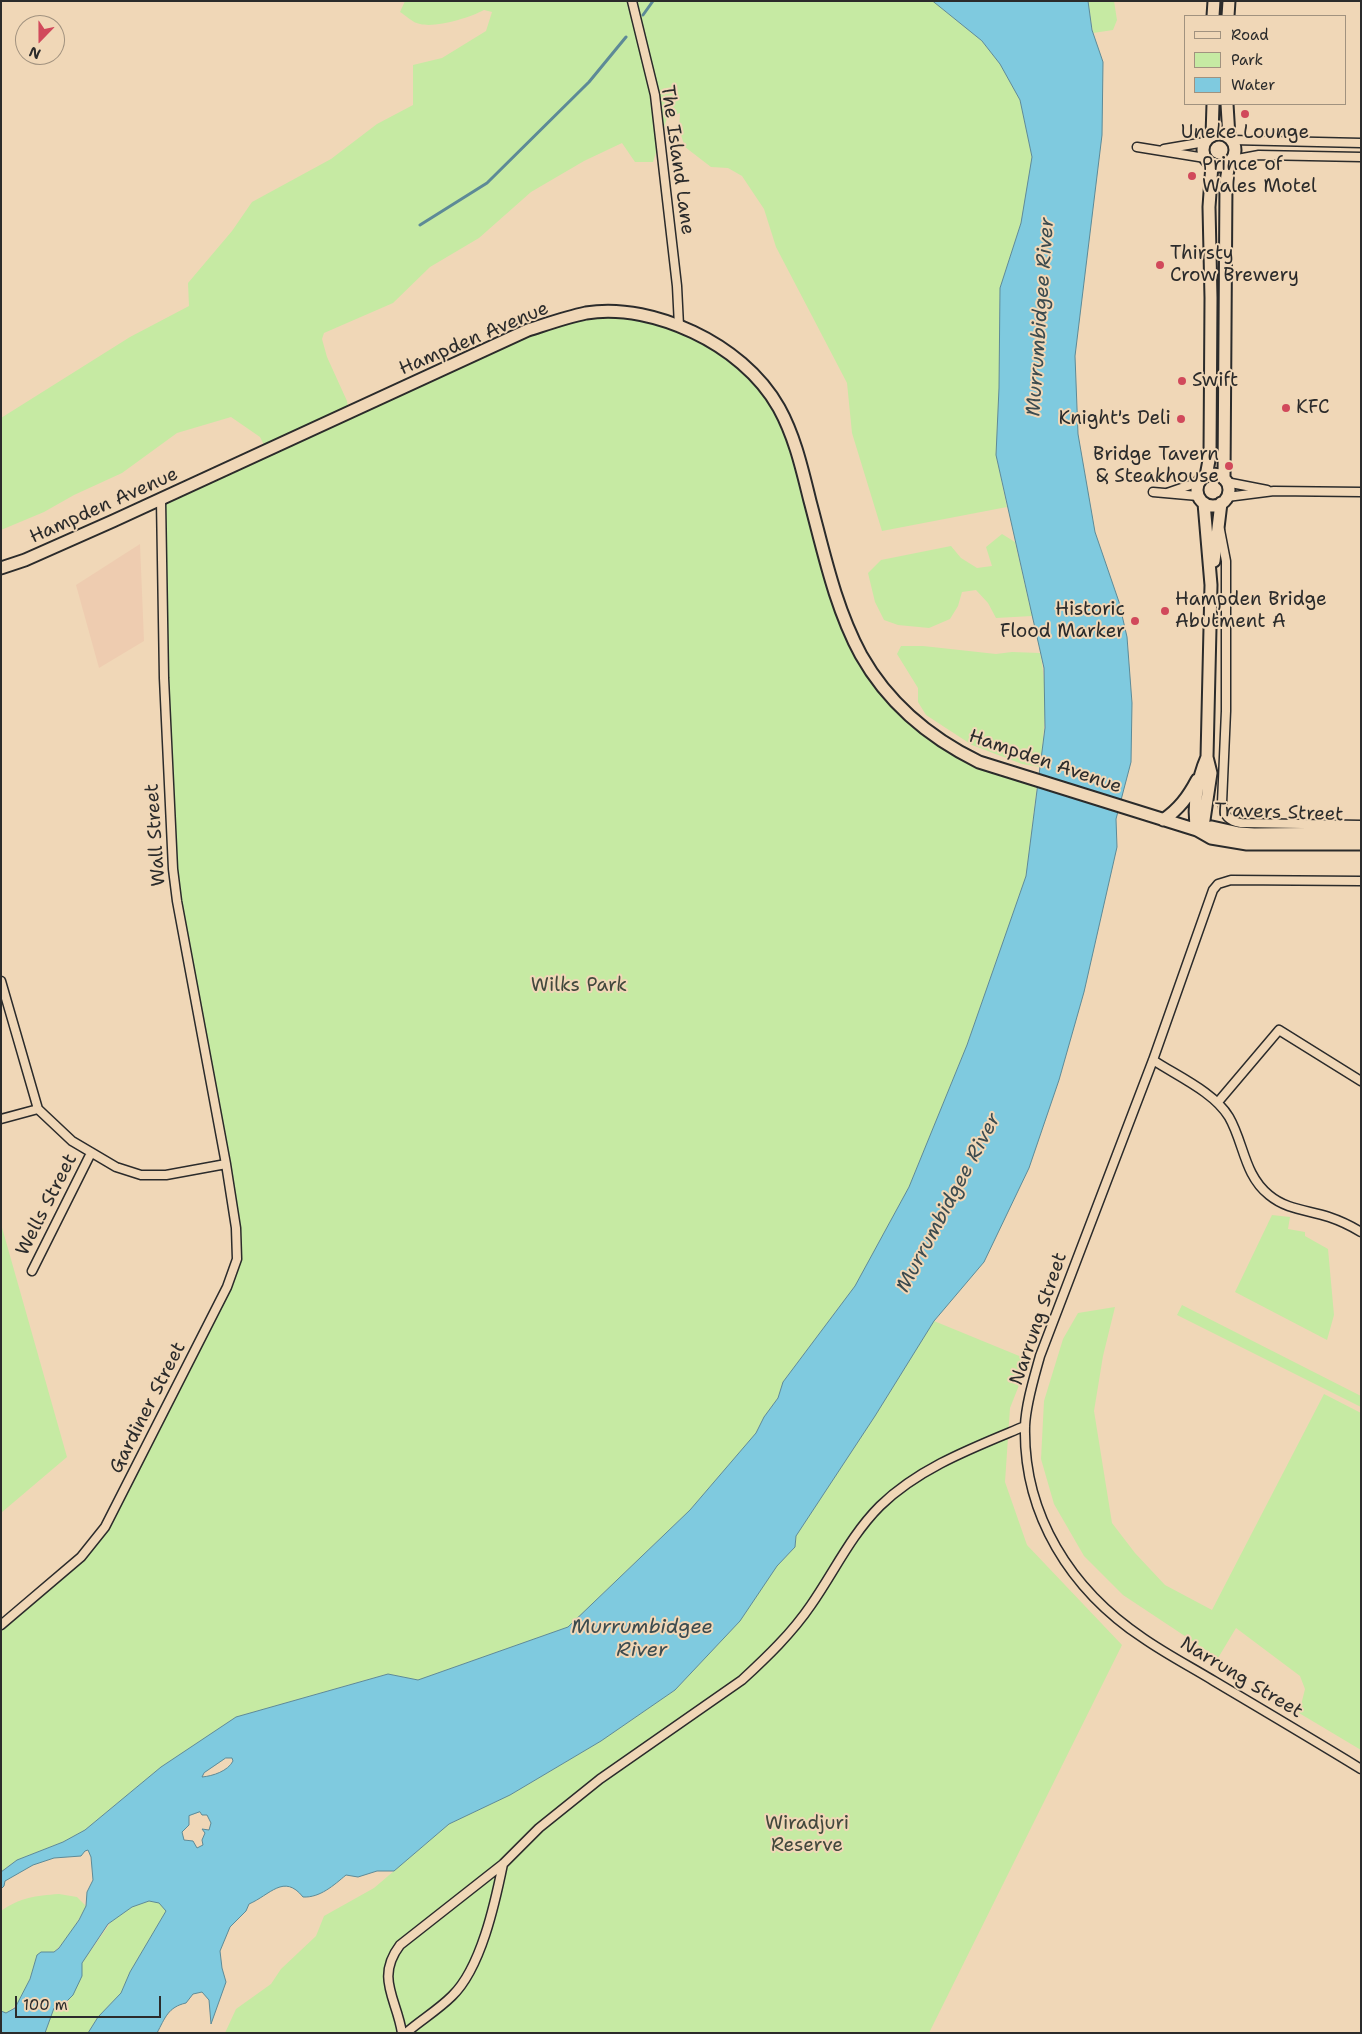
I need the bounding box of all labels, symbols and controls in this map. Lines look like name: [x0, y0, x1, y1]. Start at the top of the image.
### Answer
north arrow: [15, 15, 65, 65]
legend: [1184, 15, 1347, 105]
text: Road: [1231, 25, 1269, 45]
text: N: [26, 43, 43, 63]
text: Park: [1231, 50, 1263, 70]
text: Water: [1231, 75, 1275, 95]
street label: The Island Lane: [655, 84, 699, 236]
marker: Uneke Lounge: [1239, 108, 1251, 120]
place label: Uneke Lounge: [1181, 122, 1309, 144]
place label: Prince of Wales Motel: [1202, 154, 1317, 198]
marker: Prince of Wales Motel: [1186, 170, 1198, 182]
water label: Murrumbidgee River: [1022, 217, 1060, 417]
place label: Thirsty Crow Brewery: [1170, 243, 1299, 287]
marker: Thirsty Crow Brewery: [1154, 259, 1166, 271]
street label: Hampden Avenue: [396, 297, 552, 381]
place label: Swift: [1192, 370, 1238, 392]
marker: Swift: [1176, 375, 1188, 387]
place label: KFC: [1296, 397, 1330, 419]
marker: KFC: [1280, 402, 1292, 414]
place label: Knight's Deli: [1058, 408, 1171, 430]
marker: Knight's Deli: [1175, 413, 1187, 425]
place label: Bridge Tavern & Steakhouse: [1093, 444, 1219, 488]
marker: Bridge Tavern & Steakhouse: [1223, 460, 1235, 472]
street label: Hampden Avenue: [26, 463, 182, 549]
place label: Hampden Bridge Abutment A: [1175, 589, 1327, 633]
place label: Historic Flood Marker: [1000, 599, 1125, 643]
marker: Hampden Bridge Abutment A: [1159, 605, 1171, 617]
marker: Historic Flood Marker: [1129, 615, 1141, 627]
street label: Hampden Avenue: [966, 725, 1124, 799]
street label: Wall Street: [141, 783, 171, 887]
street label: Travers Street: [1214, 799, 1344, 827]
park label: Wilks Park: [531, 975, 627, 997]
water label: Murrumbidgee River: [892, 1109, 1006, 1297]
street label: Wells Street: [12, 1150, 82, 1260]
street label: Narrung Street: [1006, 1250, 1072, 1388]
street label: Gardiner Street: [105, 1338, 191, 1478]
water label: Murrumbidgee River: [571, 1616, 713, 1663]
street label: Narrung Street: [1176, 1632, 1306, 1724]
park label: Wiradjuri Reserve: [765, 1813, 849, 1857]
scale bar: [18, 1986, 164, 2018]
text: 100 m: [23, 1995, 68, 2015]

